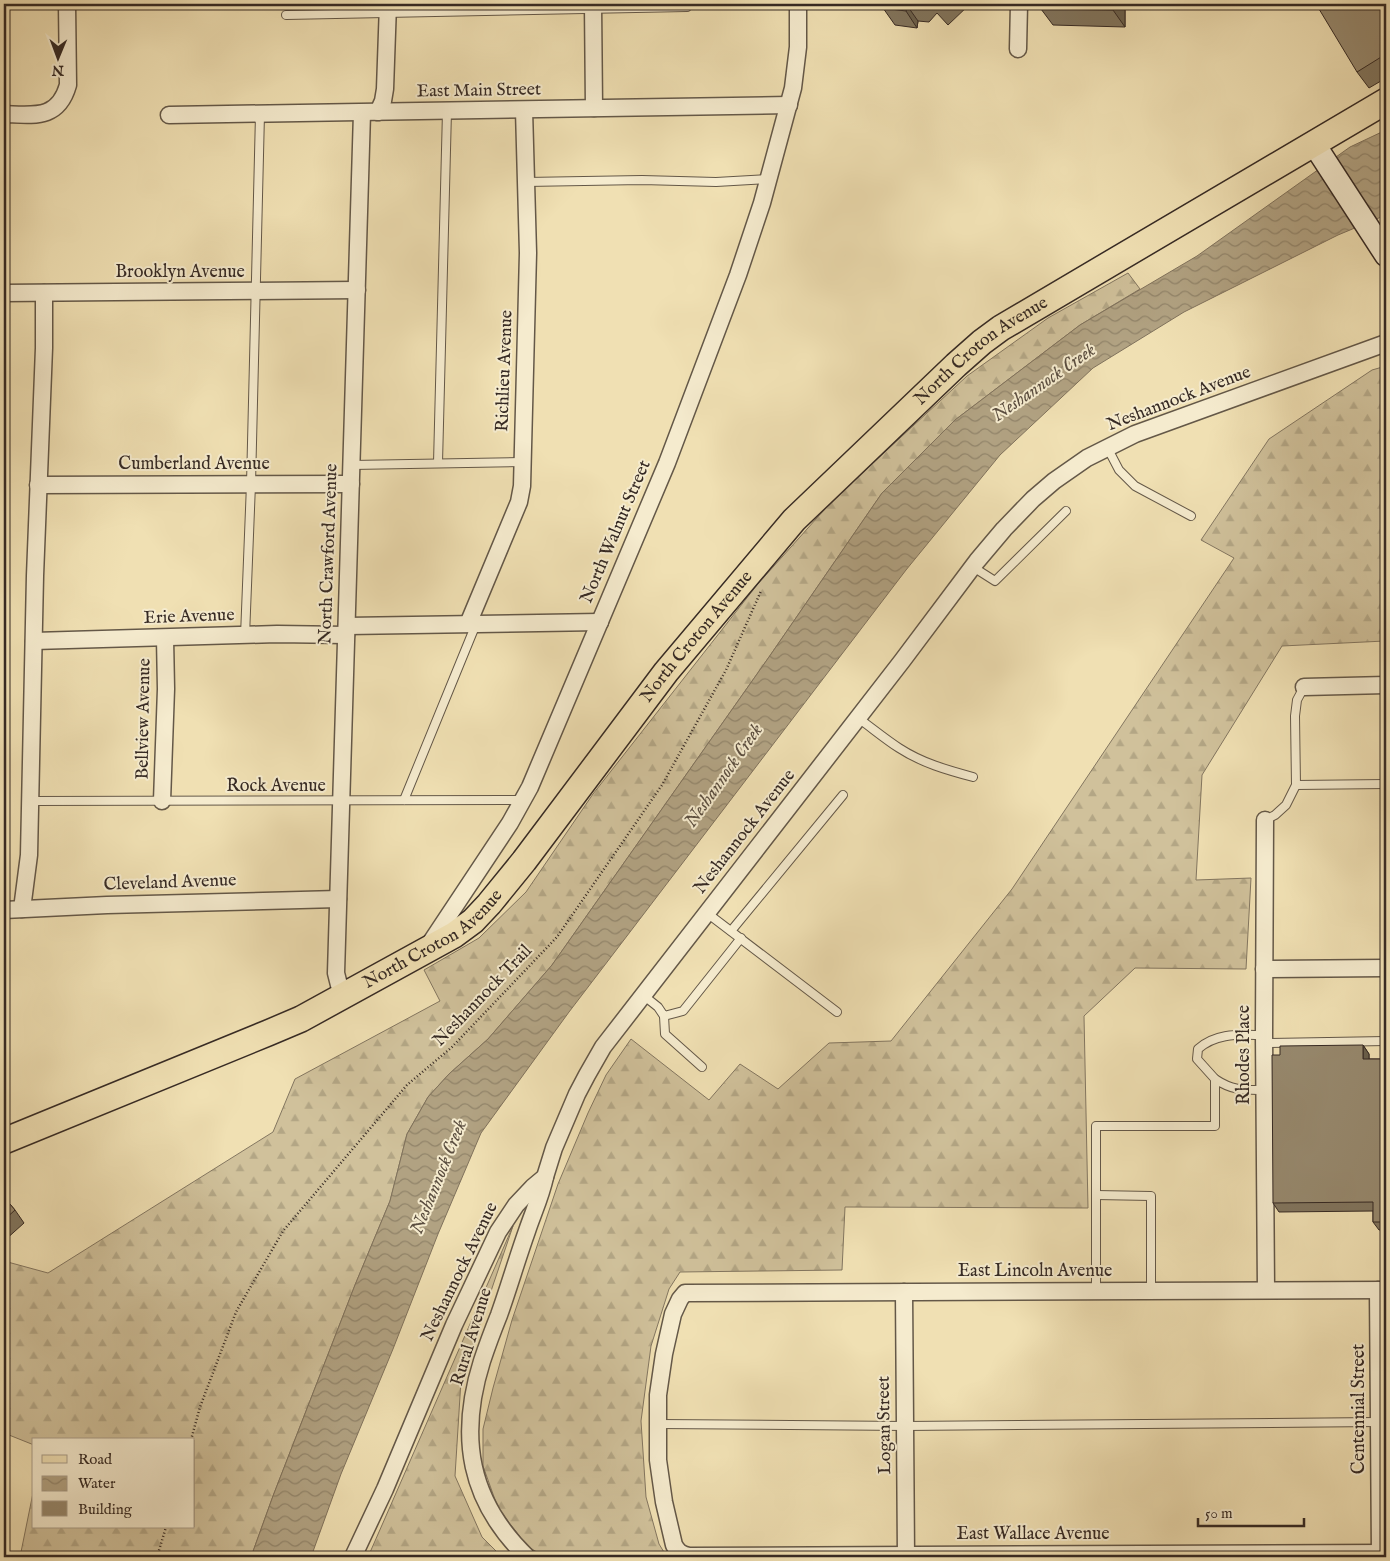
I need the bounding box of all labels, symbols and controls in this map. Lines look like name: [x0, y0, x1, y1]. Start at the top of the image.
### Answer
north arrow: [32, 32, 82, 82]
text: N: [52, 61, 65, 79]
street label: East Main Street: [417, 78, 541, 104]
street label: Brooklyn Avenue: [115, 261, 245, 284]
street label: North Croton Avenue: [909, 291, 1052, 410]
street label: Richlieu Avenue: [491, 310, 519, 432]
water label: Neshannock Creek: [987, 338, 1101, 428]
street label: Neshannock Avenue: [1104, 361, 1254, 437]
street label: Cumberland Avenue: [118, 453, 270, 476]
street label: North Walnut Street: [575, 457, 657, 607]
street label: North Crawford Avenue: [314, 463, 344, 645]
street label: North Croton Avenue: [635, 566, 758, 707]
street label: Erie Avenue: [143, 604, 235, 630]
street label: Bellview Avenue: [131, 658, 157, 780]
water label: Neshannock Creek: [679, 719, 769, 833]
street label: Neshannock Avenue: [689, 765, 801, 899]
street label: Rock Avenue: [226, 775, 326, 798]
street label: Cleveland Avenue: [103, 869, 237, 897]
street label: North Croton Avenue: [359, 885, 508, 994]
street label: Neshannock Trail: [429, 940, 538, 1052]
street label: Rhodes Place: [1233, 1005, 1256, 1105]
water label: Neshannock Creek: [405, 1116, 473, 1238]
street label: Neshannock Avenue: [416, 1199, 504, 1345]
street label: East Lincoln Avenue: [958, 1260, 1112, 1283]
street label: Rural Avenue: [446, 1285, 498, 1389]
street label: Centennial Street: [1348, 1344, 1371, 1474]
street label: Logan Street: [873, 1376, 897, 1474]
legend: [32, 1438, 195, 1528]
text: Road: [78, 1450, 113, 1469]
text: Water: [78, 1474, 116, 1493]
scale bar: [1198, 1496, 1304, 1528]
text: Building: [78, 1500, 133, 1519]
text: 50 m: [1205, 1504, 1233, 1523]
street label: East Wallace Avenue: [956, 1523, 1110, 1546]

